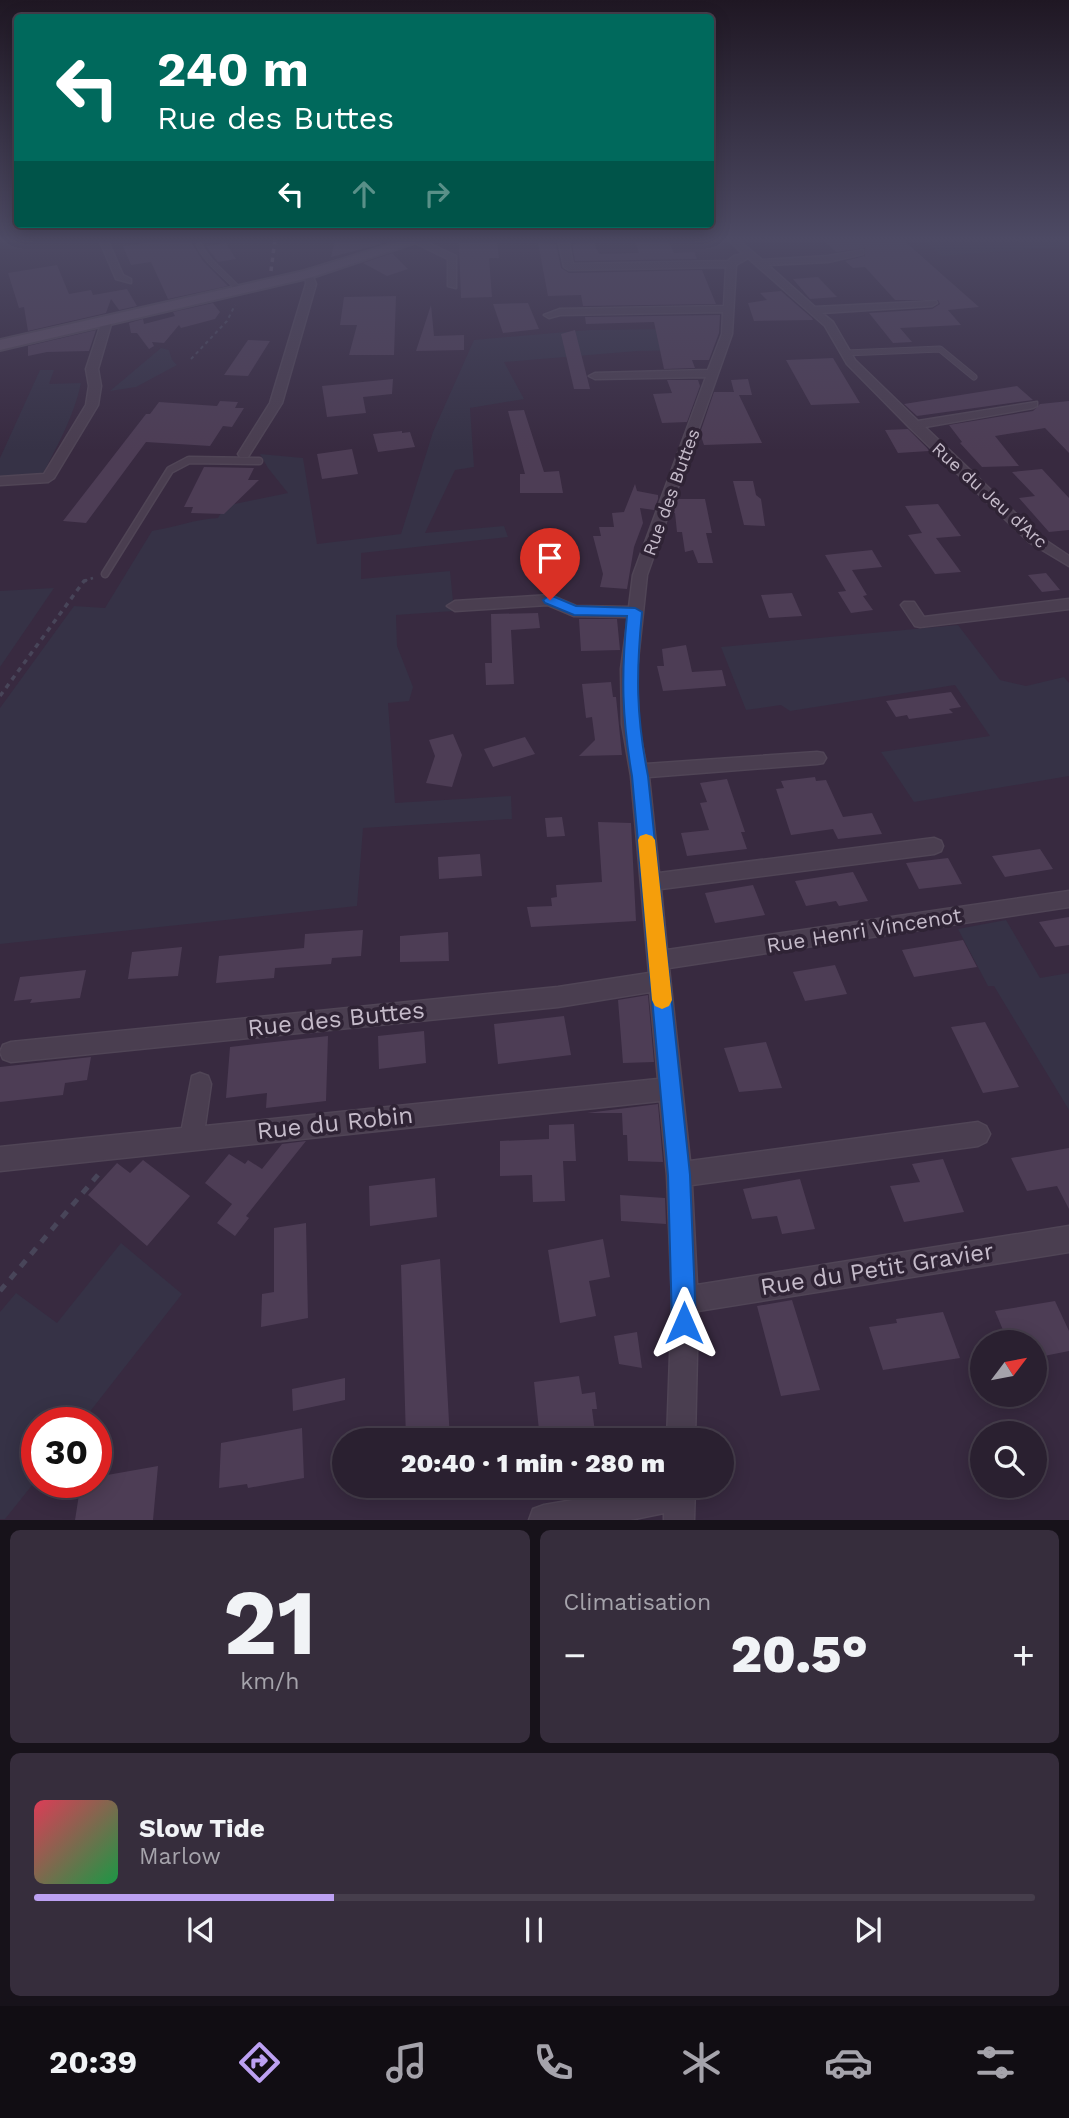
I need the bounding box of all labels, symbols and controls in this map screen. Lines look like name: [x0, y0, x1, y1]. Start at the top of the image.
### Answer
text: 240 m: [157, 40, 309, 98]
icon: left: [42, 42, 133, 133]
text: Rue des Buttes: [157, 99, 394, 137]
icon: left: [272, 175, 310, 213]
icon: ahead: [345, 175, 383, 213]
icon: right: [418, 175, 456, 213]
street label: Rue des Buttes: [638, 426, 704, 558]
street label: Rue du Jeu d'Arc: [928, 438, 1052, 552]
pin: [520, 528, 580, 600]
icon: arrive: [531, 539, 569, 577]
street label: Rue Henri Vincenot: [765, 902, 964, 958]
street label: Rue des Buttes: [246, 996, 426, 1042]
street label: Rue du Robin: [256, 1101, 414, 1145]
street label: Rue du Petit Gravier: [758, 1237, 996, 1301]
position arrow: [647, 1286, 721, 1360]
north arrow: [970, 1330, 1046, 1407]
map controls: [970, 1330, 1047, 1498]
speed limit sign: 30: [21, 1407, 112, 1498]
button: search: [970, 1421, 1047, 1498]
text: 20:40 · 1 min · 280 m: [401, 1448, 665, 1478]
text: 21: [223, 1569, 316, 1676]
text: Climatisation: [564, 1589, 711, 1616]
text: 20.5°: [731, 1624, 868, 1685]
text: −: [564, 1633, 586, 1677]
text: +: [1012, 1633, 1035, 1677]
text: km/h: [240, 1668, 299, 1695]
text: Slow Tide: [139, 1813, 265, 1843]
text: Marlow: [139, 1843, 221, 1870]
icon: previous: [182, 1911, 220, 1949]
icon: pause: [515, 1911, 553, 1949]
icon: next: [849, 1911, 887, 1949]
icon: directions: [235, 2038, 284, 2087]
icon: music: [382, 2038, 431, 2087]
icon: phone: [529, 2038, 578, 2087]
icon: climate: [677, 2038, 726, 2087]
icon: car: [824, 2038, 873, 2087]
icon: filters: [971, 2038, 1020, 2087]
text: 20:39: [49, 2043, 137, 2081]

